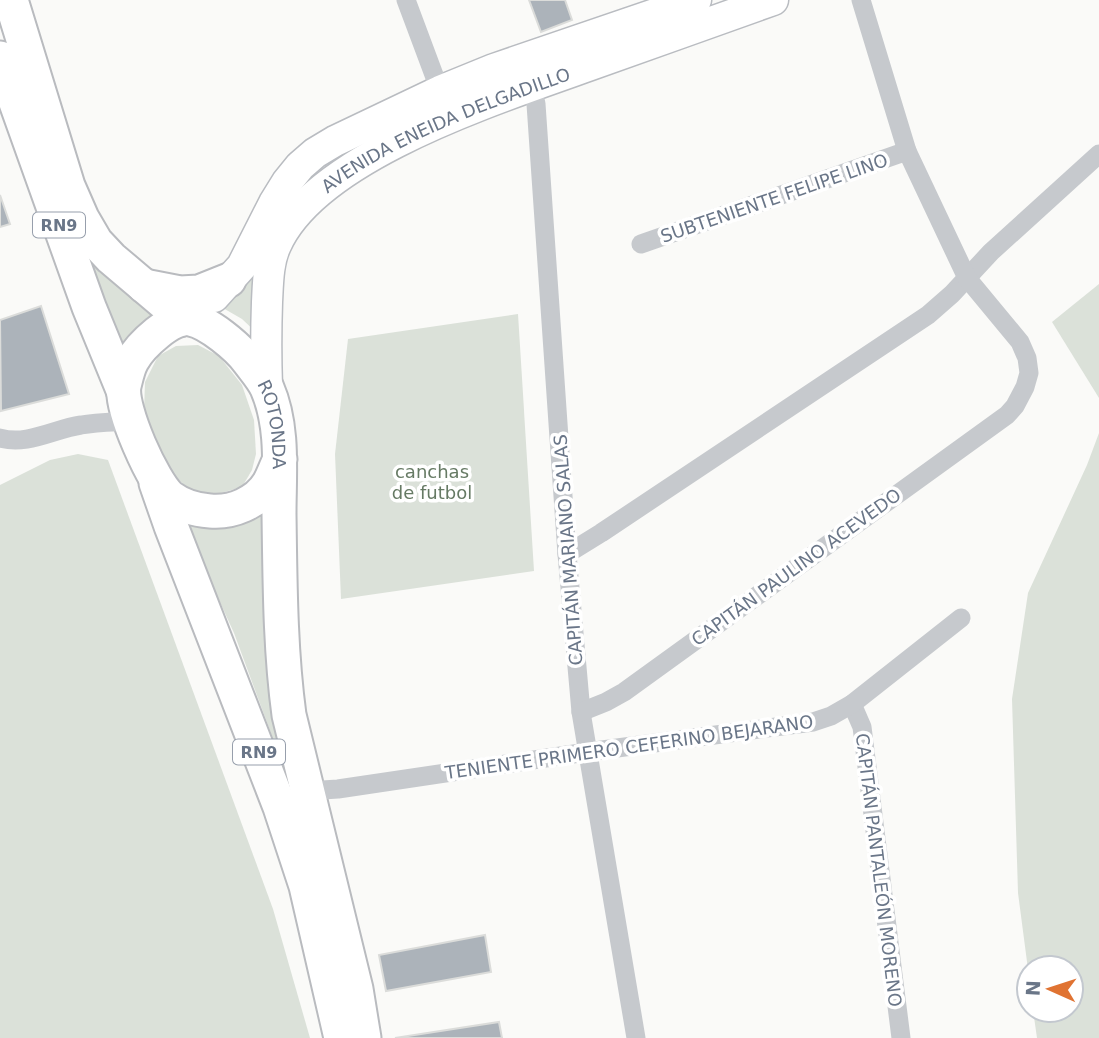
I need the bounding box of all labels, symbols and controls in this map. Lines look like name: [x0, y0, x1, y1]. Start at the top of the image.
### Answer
street label: AVENIDA ENEIDA DELGADILLO: [317, 63, 573, 197]
street label: SUBTENIENTE FELIPE LINO: [658, 149, 890, 247]
road number: RN9: [33, 213, 85, 238]
street label: ROTONDA: [254, 376, 290, 470]
street label: CAPITÁN MARIANO SALAS: [549, 434, 587, 666]
park label: canchas de futbol: [392, 461, 472, 503]
street label: CAPITÁN PAULINO ACEVEDO: [687, 484, 905, 650]
street label: TENIENTE PRIMERO CEFERINO BEJARANO: [443, 711, 814, 783]
street label: CAPITÁN PANTALEÓN MORENO: [852, 732, 906, 1008]
road number: RN9: [233, 740, 285, 764]
north arrow: [1015, 954, 1085, 1024]
text: N: [1022, 980, 1044, 997]

